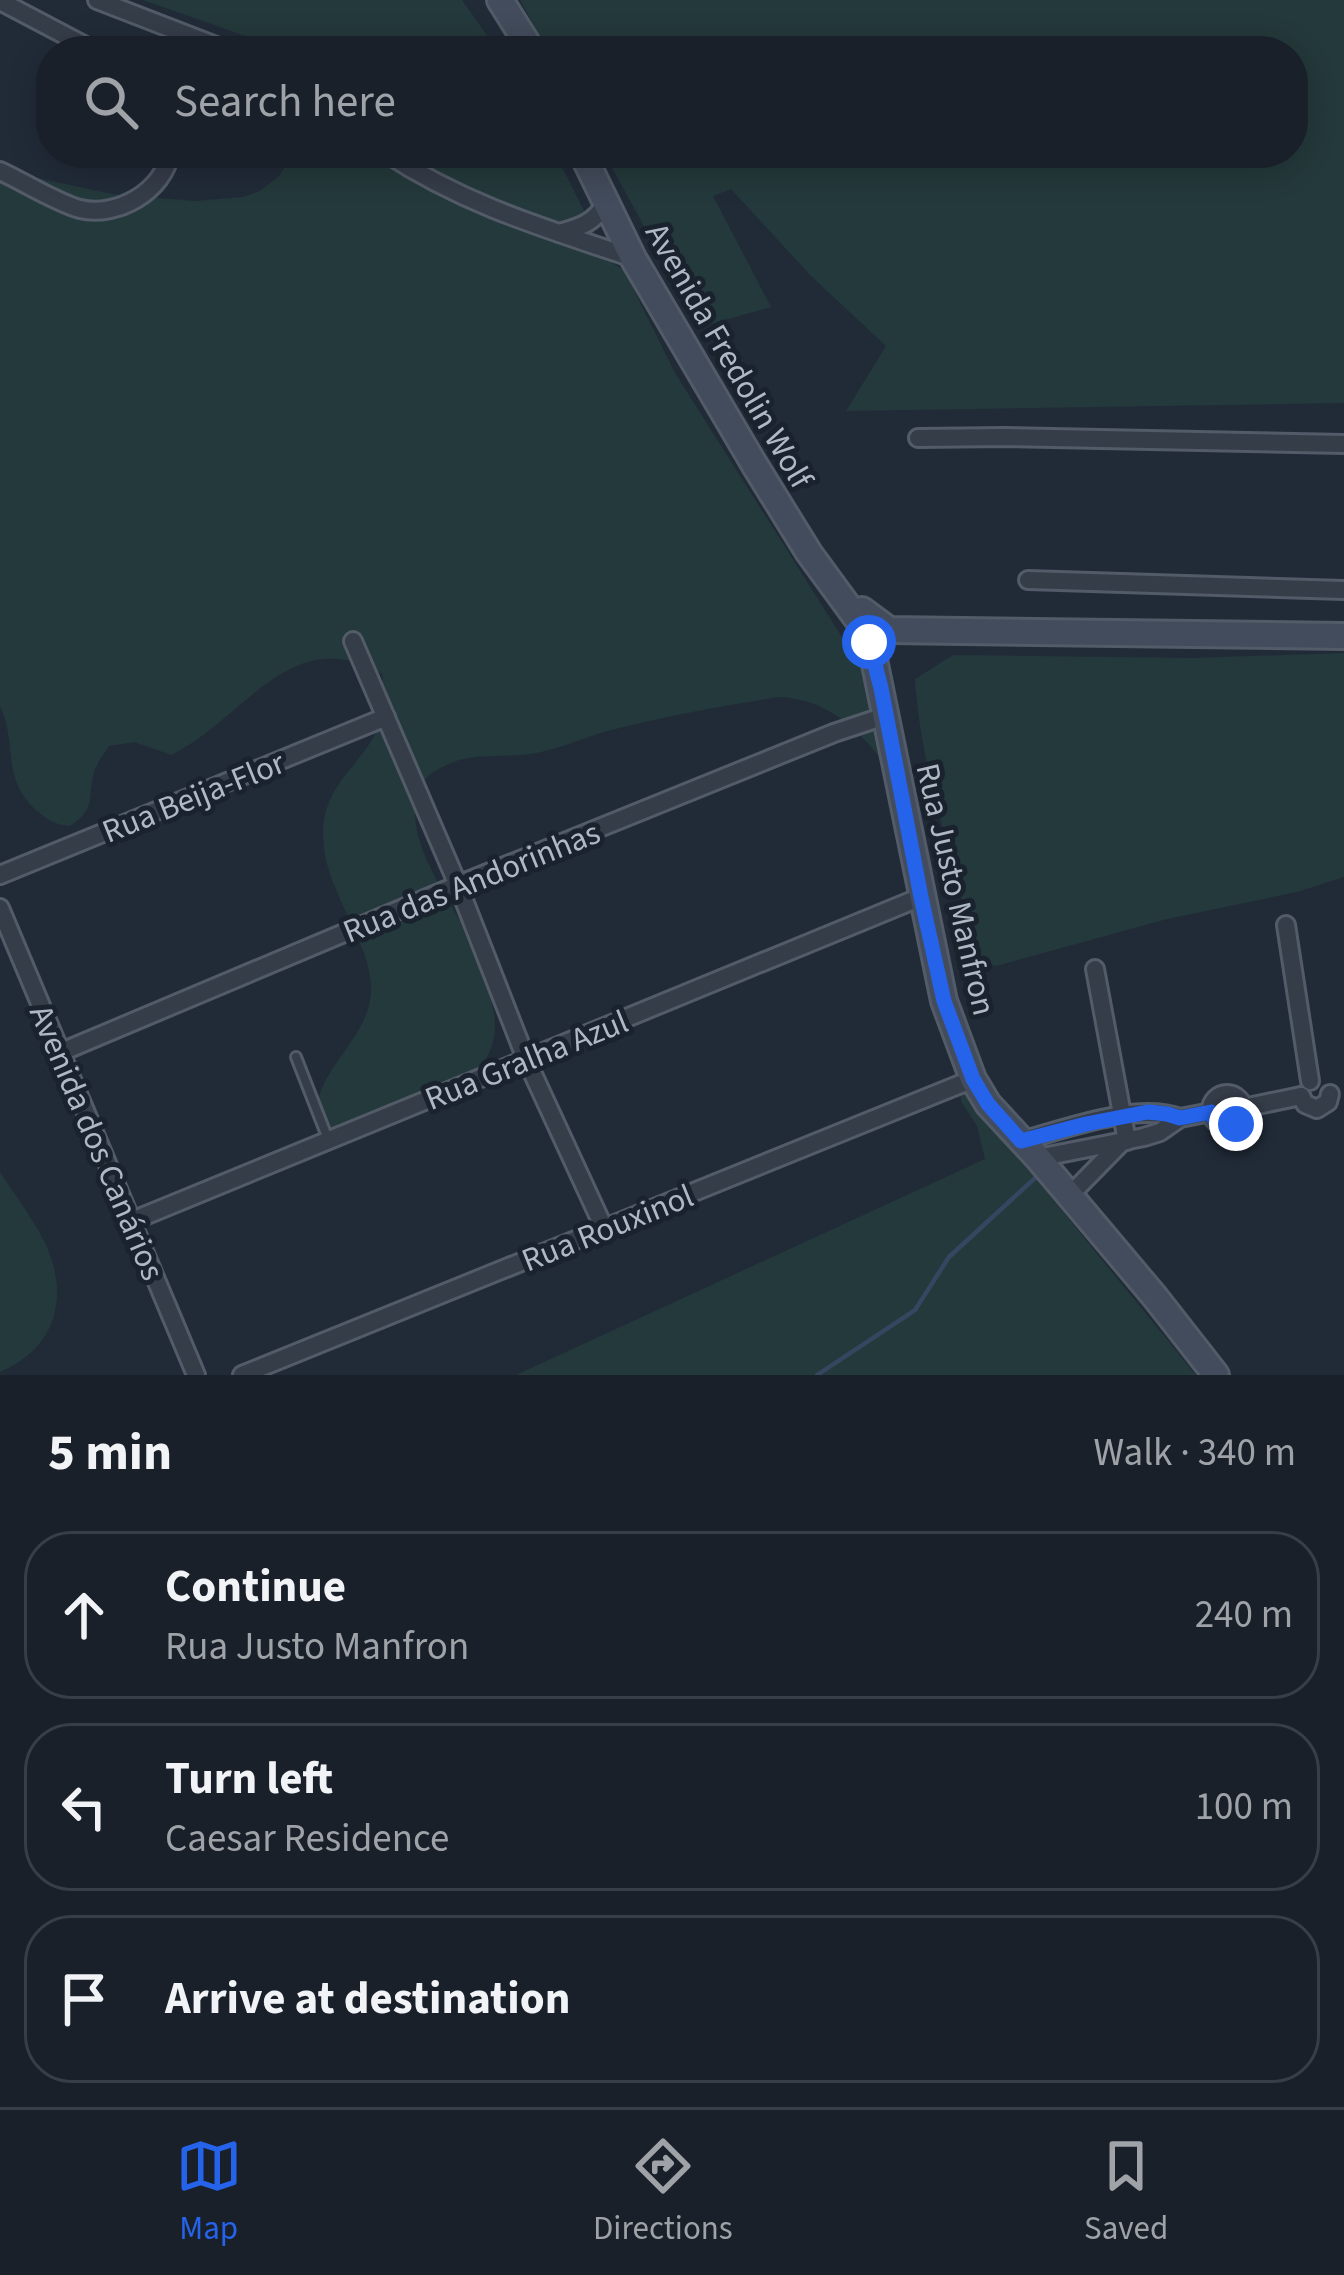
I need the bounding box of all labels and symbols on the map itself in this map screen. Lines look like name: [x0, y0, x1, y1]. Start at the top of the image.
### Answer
street label: Avenida Fredolin Wolf: [633, 214, 825, 498]
route start: [842, 615, 896, 669]
street label: Rua Beija-Flor: [95, 739, 292, 855]
street label: Rua Justo Manfron: [904, 759, 1007, 1020]
street label: Rua das Andorinhas: [336, 809, 607, 955]
street label: Avenida dos Canários: [17, 998, 176, 1288]
street label: Rua Gralha Azul: [418, 998, 635, 1122]
route end: [1209, 1097, 1263, 1151]
street label: Rua Rouxinol: [515, 1173, 700, 1284]

